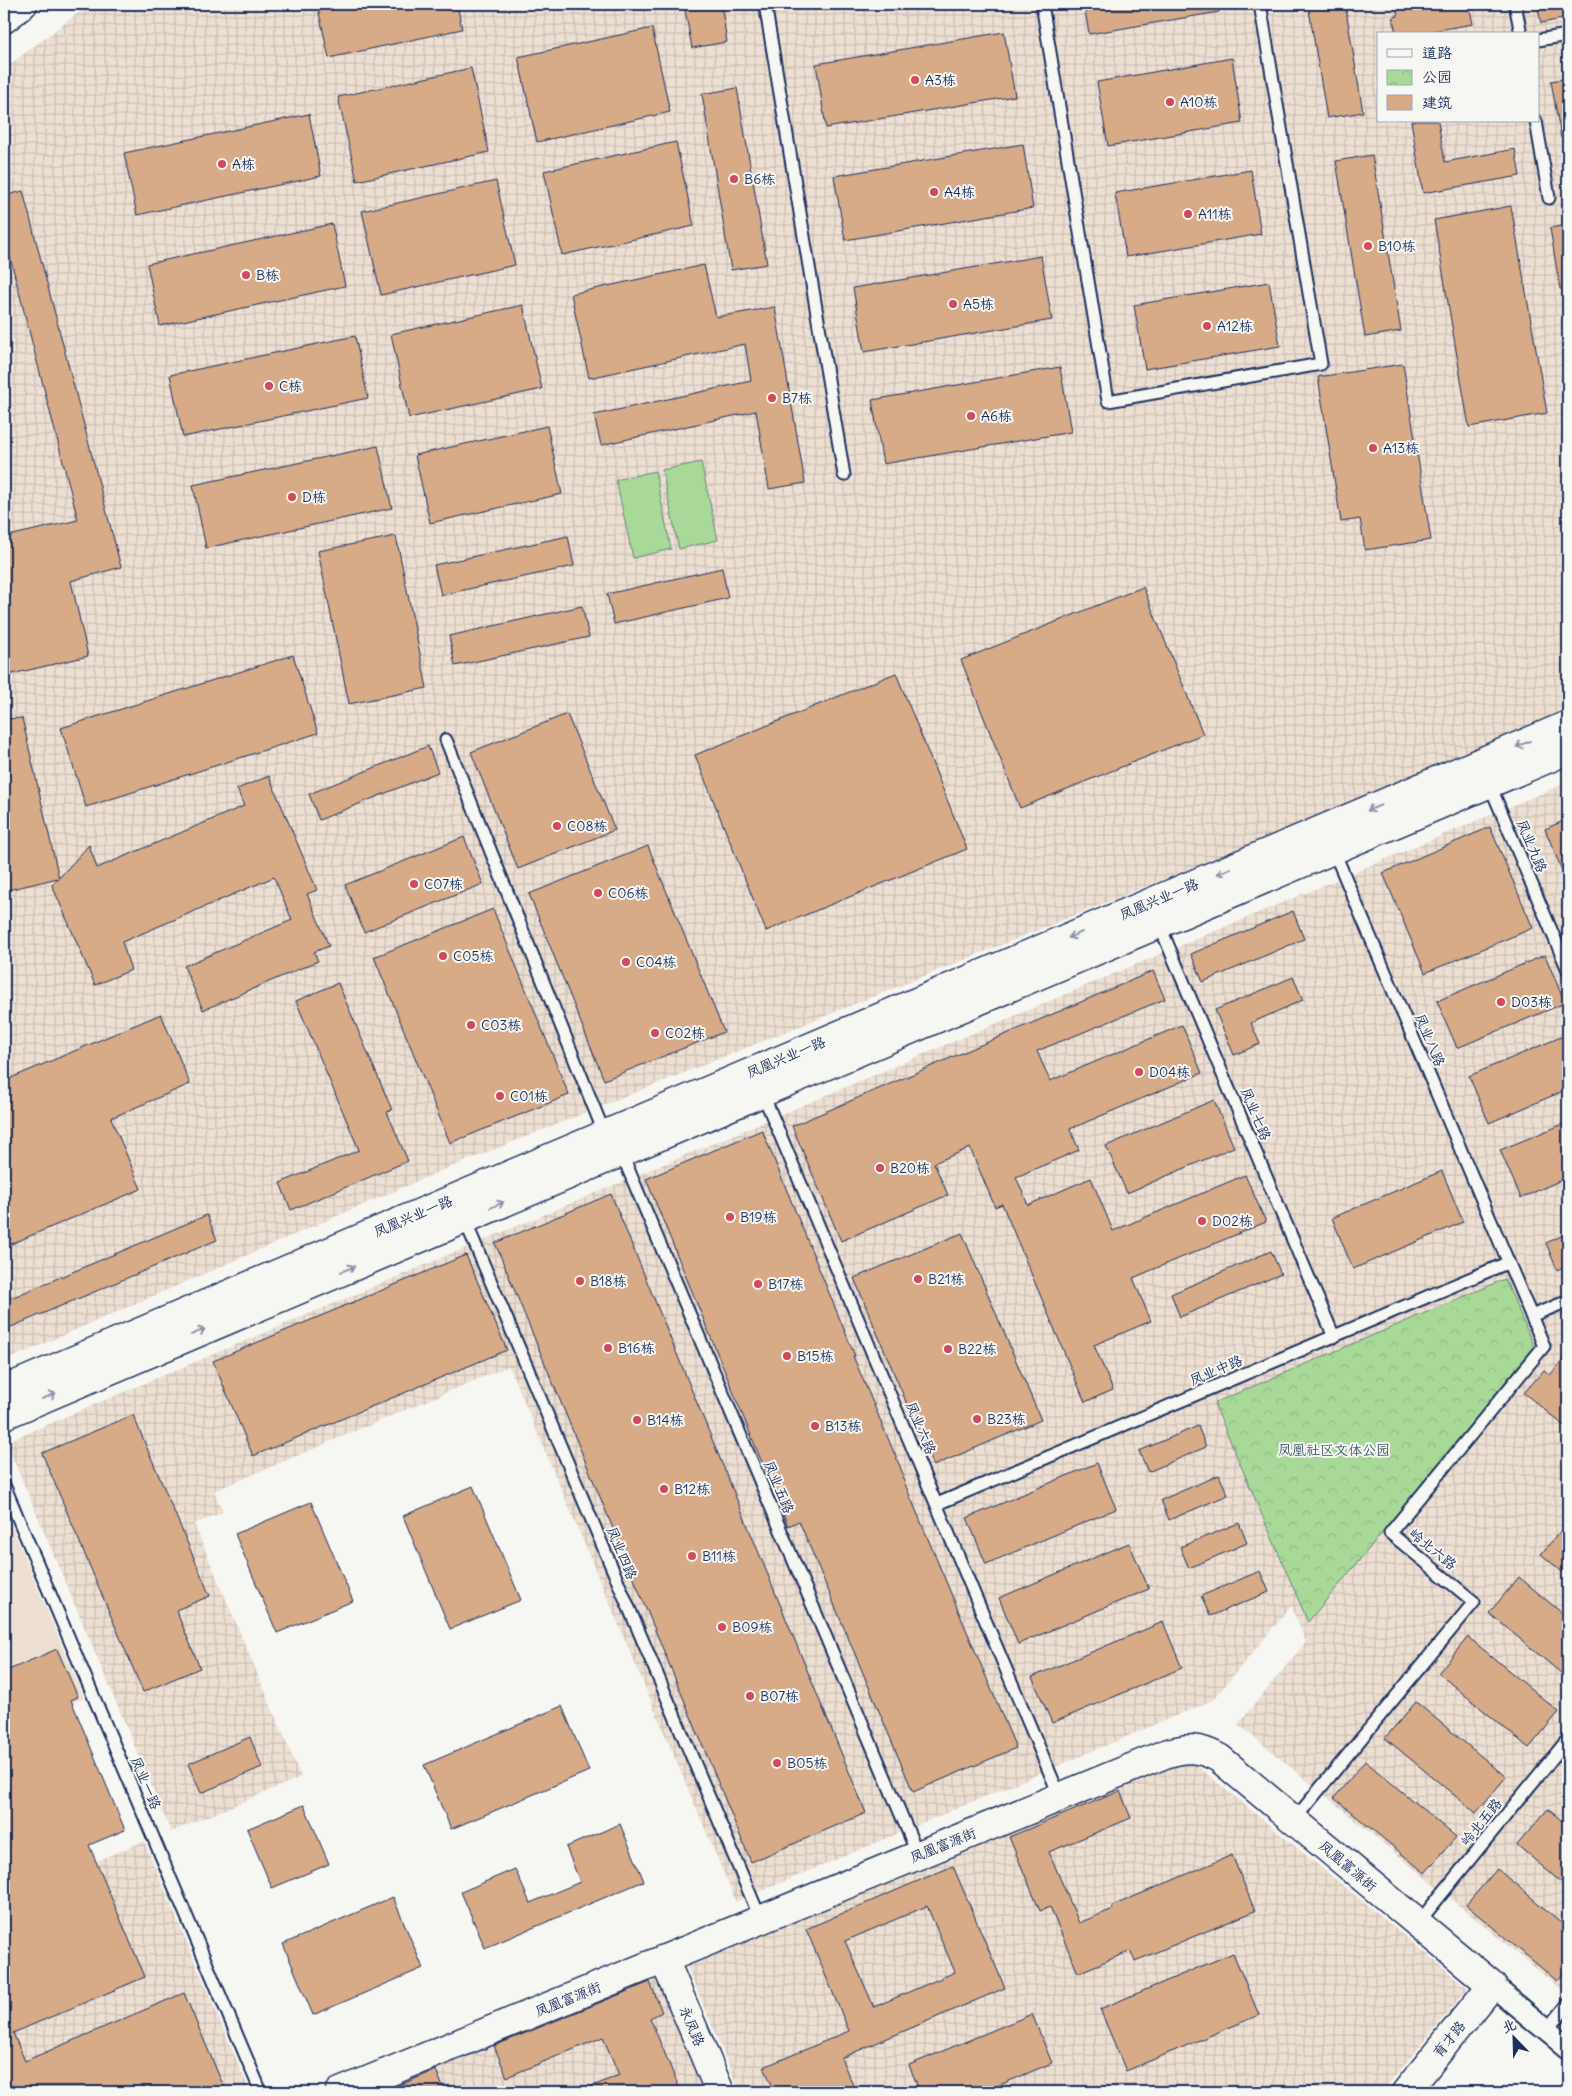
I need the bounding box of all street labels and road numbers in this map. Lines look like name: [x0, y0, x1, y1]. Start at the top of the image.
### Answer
street label: 凤业九路: [1513, 817, 1551, 875]
street label: 凤凰兴业一路: [1117, 874, 1201, 924]
street label: 凤业八路: [1411, 1011, 1449, 1069]
street label: 凤凰兴业一路: [744, 1032, 828, 1082]
street label: 凤业七路: [1237, 1085, 1275, 1143]
street label: 凤凰兴业一路: [371, 1191, 455, 1241]
street label: 凤业中路: [1187, 1351, 1245, 1389]
street label: 凤业六路: [902, 1399, 940, 1457]
street label: 凤业五路: [760, 1458, 798, 1516]
street label: 凤业四路: [603, 1524, 641, 1582]
street label: 岭北六路: [1406, 1524, 1460, 1574]
street label: 凤业一路: [127, 1754, 165, 1812]
street label: 岭北五路: [1456, 1795, 1506, 1849]
street label: 凤凰富源街: [907, 1824, 979, 1866]
street label: 凤凰富源街: [1315, 1837, 1381, 1895]
street label: 凤凰富源街: [532, 1978, 604, 2020]
street label: 永凤路: [676, 2003, 708, 2049]
street label: 育才路: [1429, 2017, 1469, 2061]

